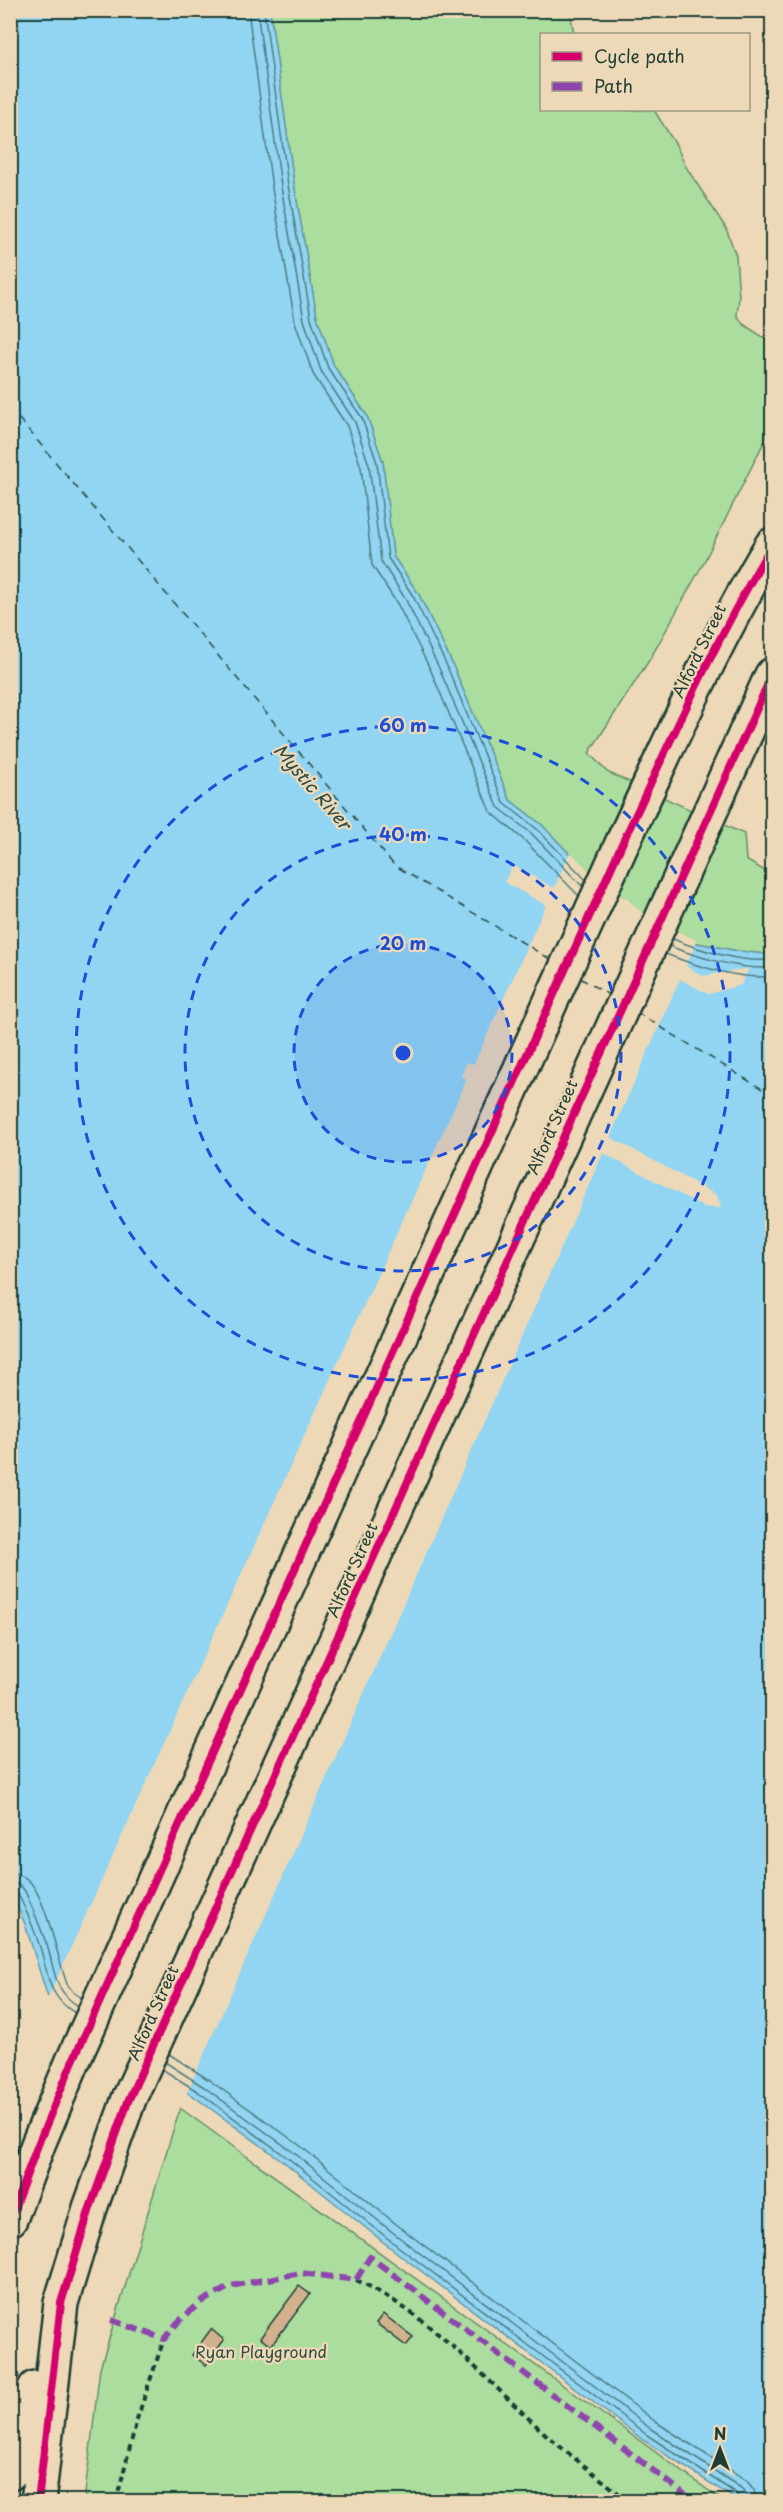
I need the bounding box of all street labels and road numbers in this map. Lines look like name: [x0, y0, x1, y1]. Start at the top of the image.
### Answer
street label: Alford Street: [665, 599, 731, 702]
street label: Alford Street: [519, 1075, 583, 1178]
street label: Alford Street: [319, 1518, 383, 1621]
street label: Alford Street: [120, 1961, 184, 2064]

